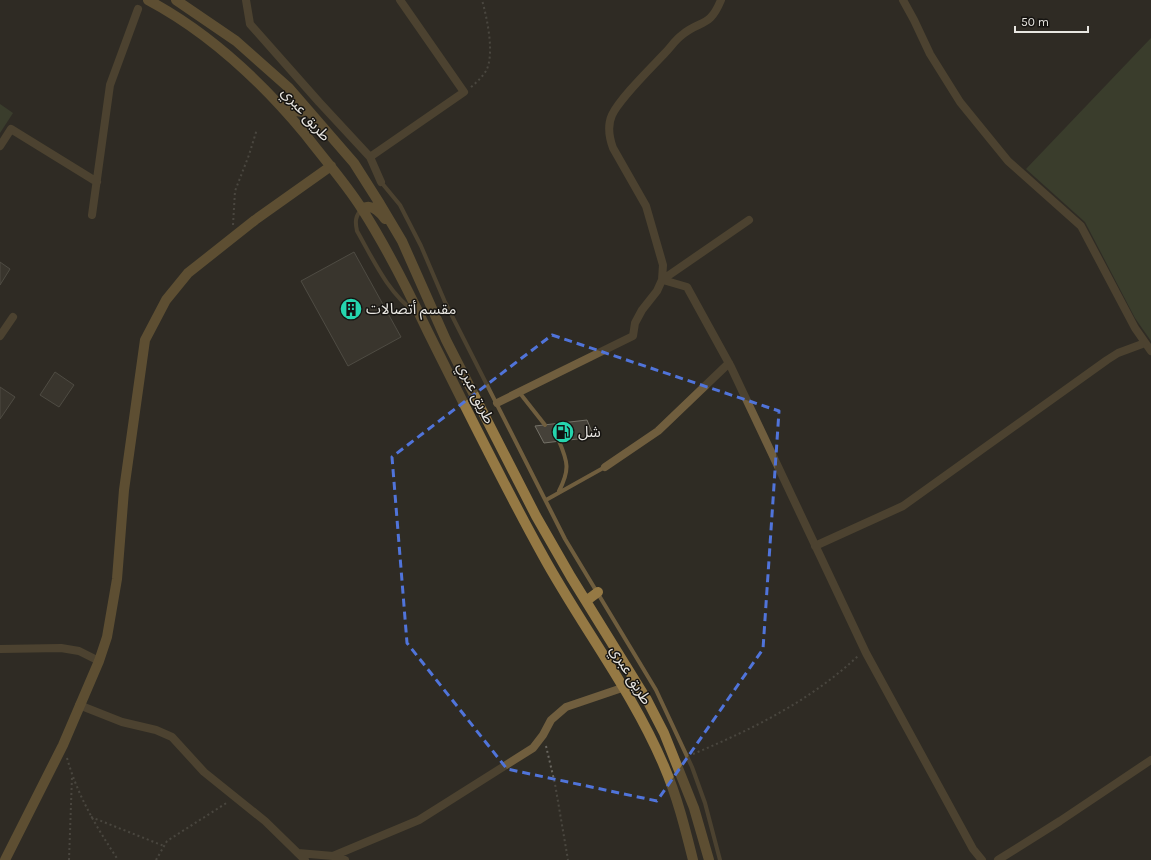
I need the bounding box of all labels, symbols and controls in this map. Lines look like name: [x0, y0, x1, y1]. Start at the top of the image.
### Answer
scale bar: [1015, 8, 1088, 34]
text: 50 m: [1021, 15, 1049, 29]
street label: طريق عبري: [276, 83, 334, 146]
building icon: مقسم أتصالات: [338, 296, 364, 322]
place label: مقسم أتصالات: [366, 300, 456, 320]
street label: طريق عبري: [451, 359, 499, 428]
fuel station icon: شل: [550, 419, 576, 445]
place label: شل: [578, 423, 601, 441]
street label: طريق عبري: [604, 642, 656, 709]

